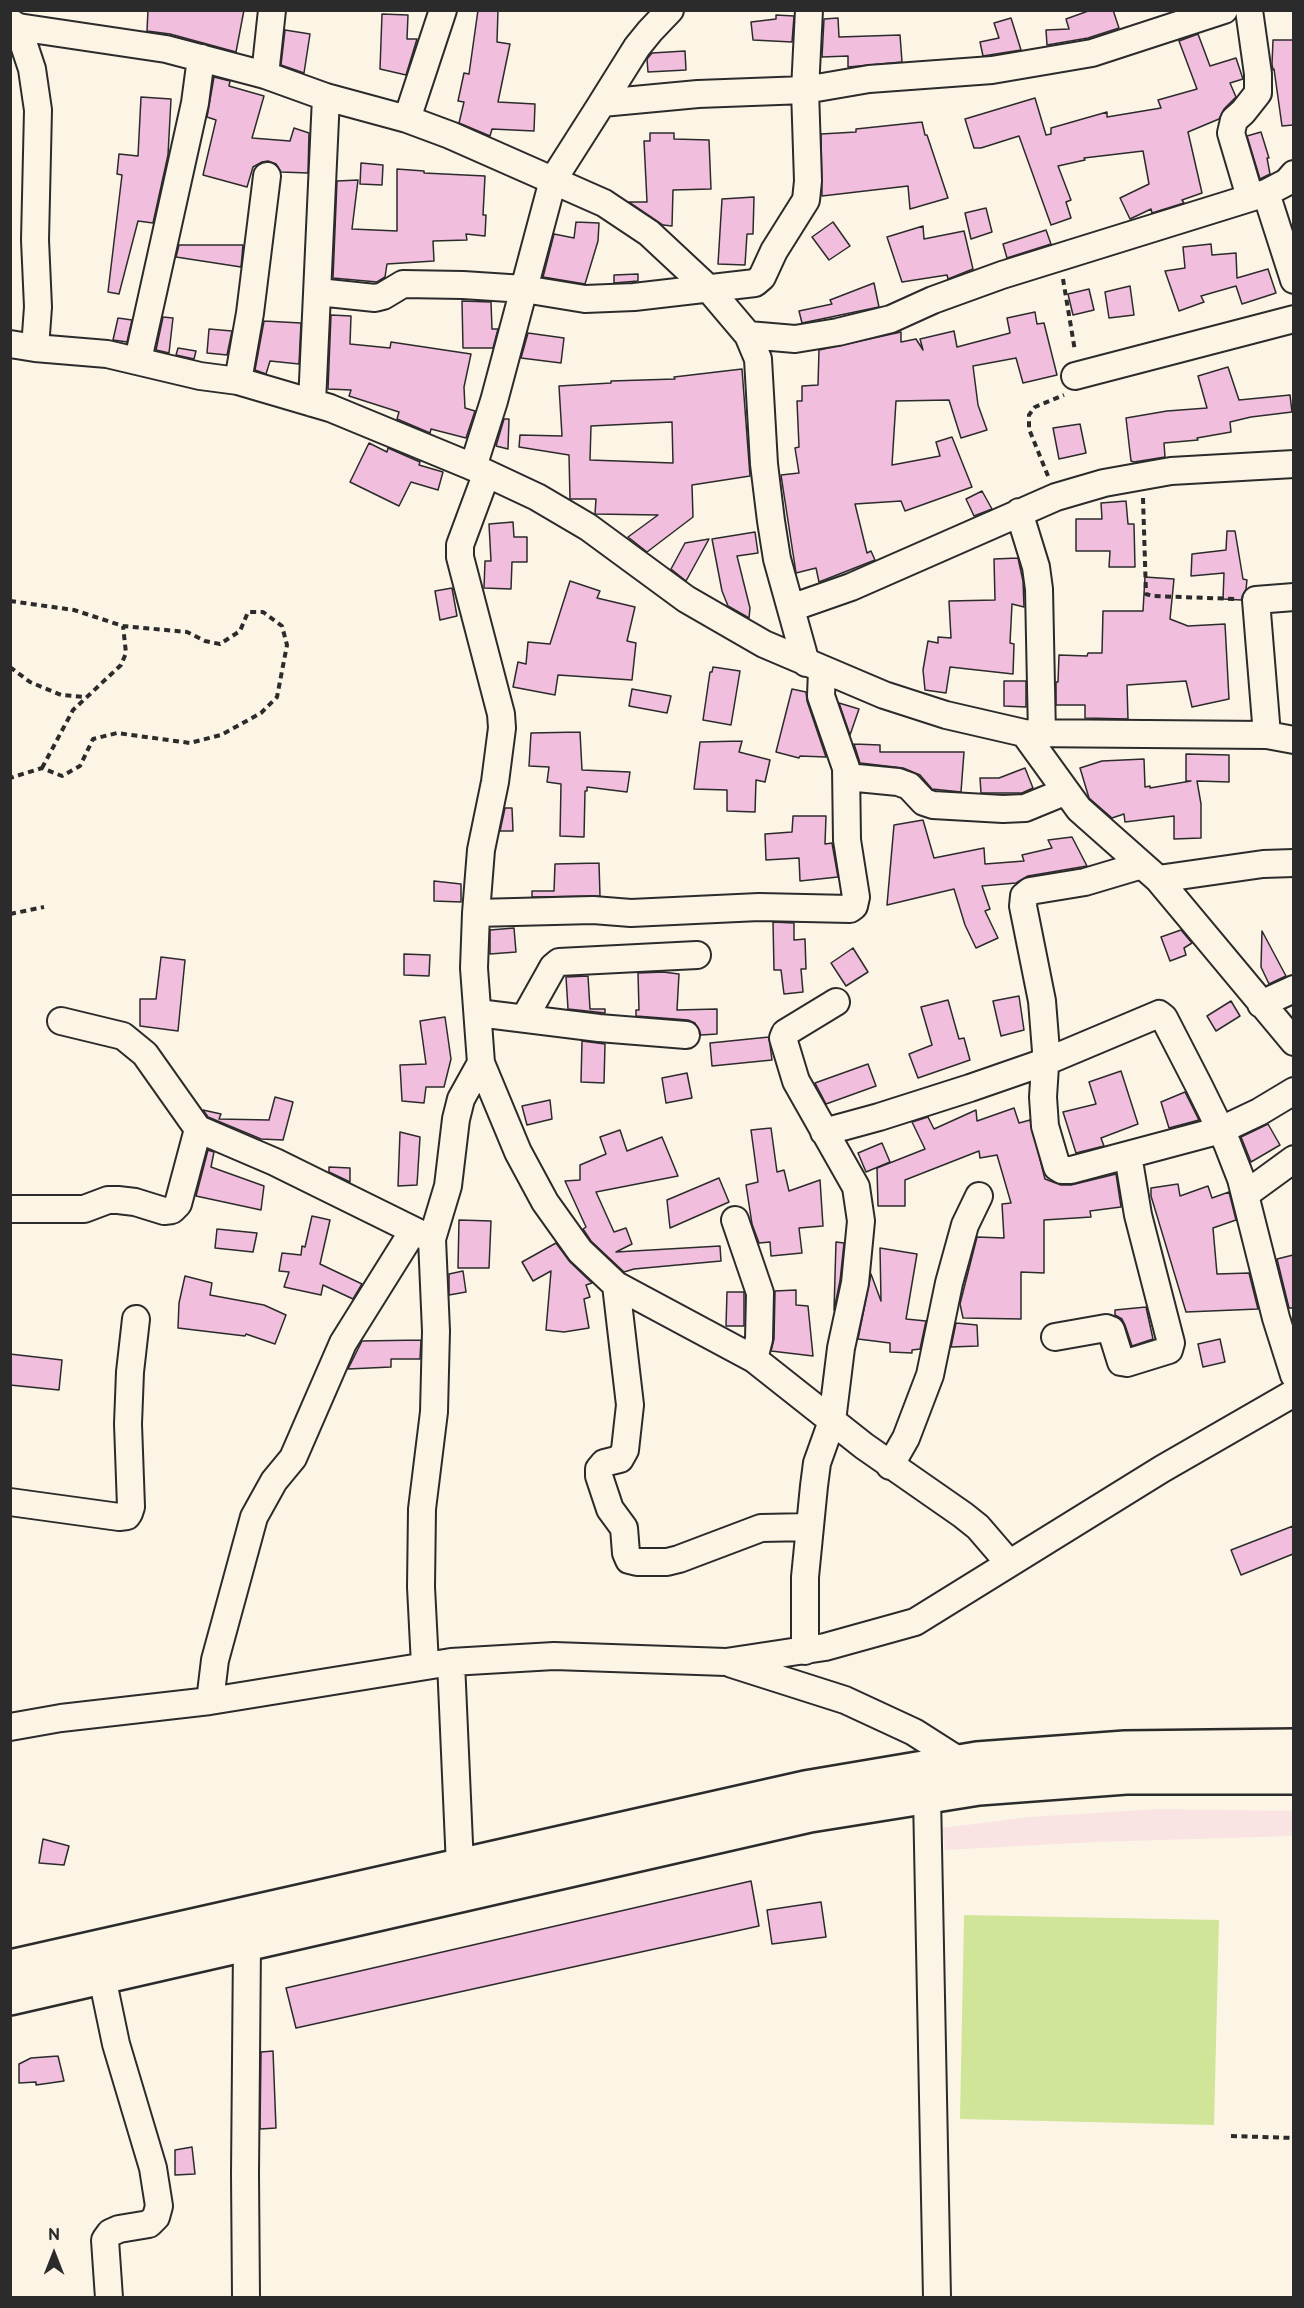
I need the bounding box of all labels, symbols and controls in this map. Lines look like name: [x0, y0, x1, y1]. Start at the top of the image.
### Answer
north arrow: [24, 2224, 84, 2284]
text: N: [48, 2226, 60, 2245]

